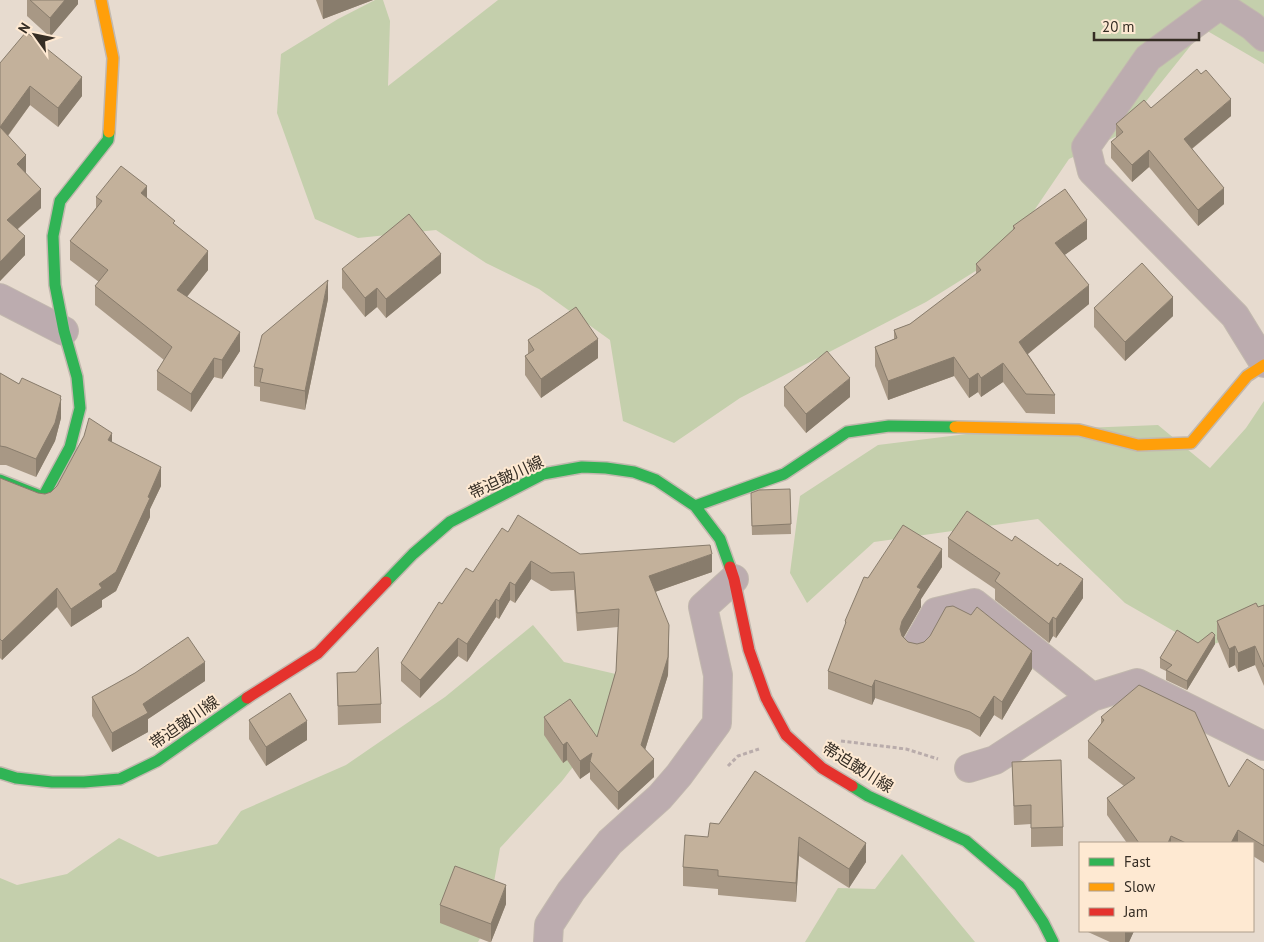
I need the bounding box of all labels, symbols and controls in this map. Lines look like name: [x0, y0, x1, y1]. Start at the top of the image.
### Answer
north arrow: [10, 10, 60, 60]
scale bar: [1094, 10, 1199, 42]
text: 20 m: [1102, 17, 1135, 36]
text: N: [14, 19, 34, 37]
street label: 帯迫皷川線: [466, 451, 546, 503]
street label: 帯迫皷川線: [145, 691, 223, 753]
street label: 帯迫皷川線: [819, 737, 897, 797]
legend: [1079, 842, 1254, 932]
text: Fast: [1124, 852, 1151, 871]
text: Slow: [1124, 877, 1155, 896]
text: Jam: [1123, 902, 1148, 921]

